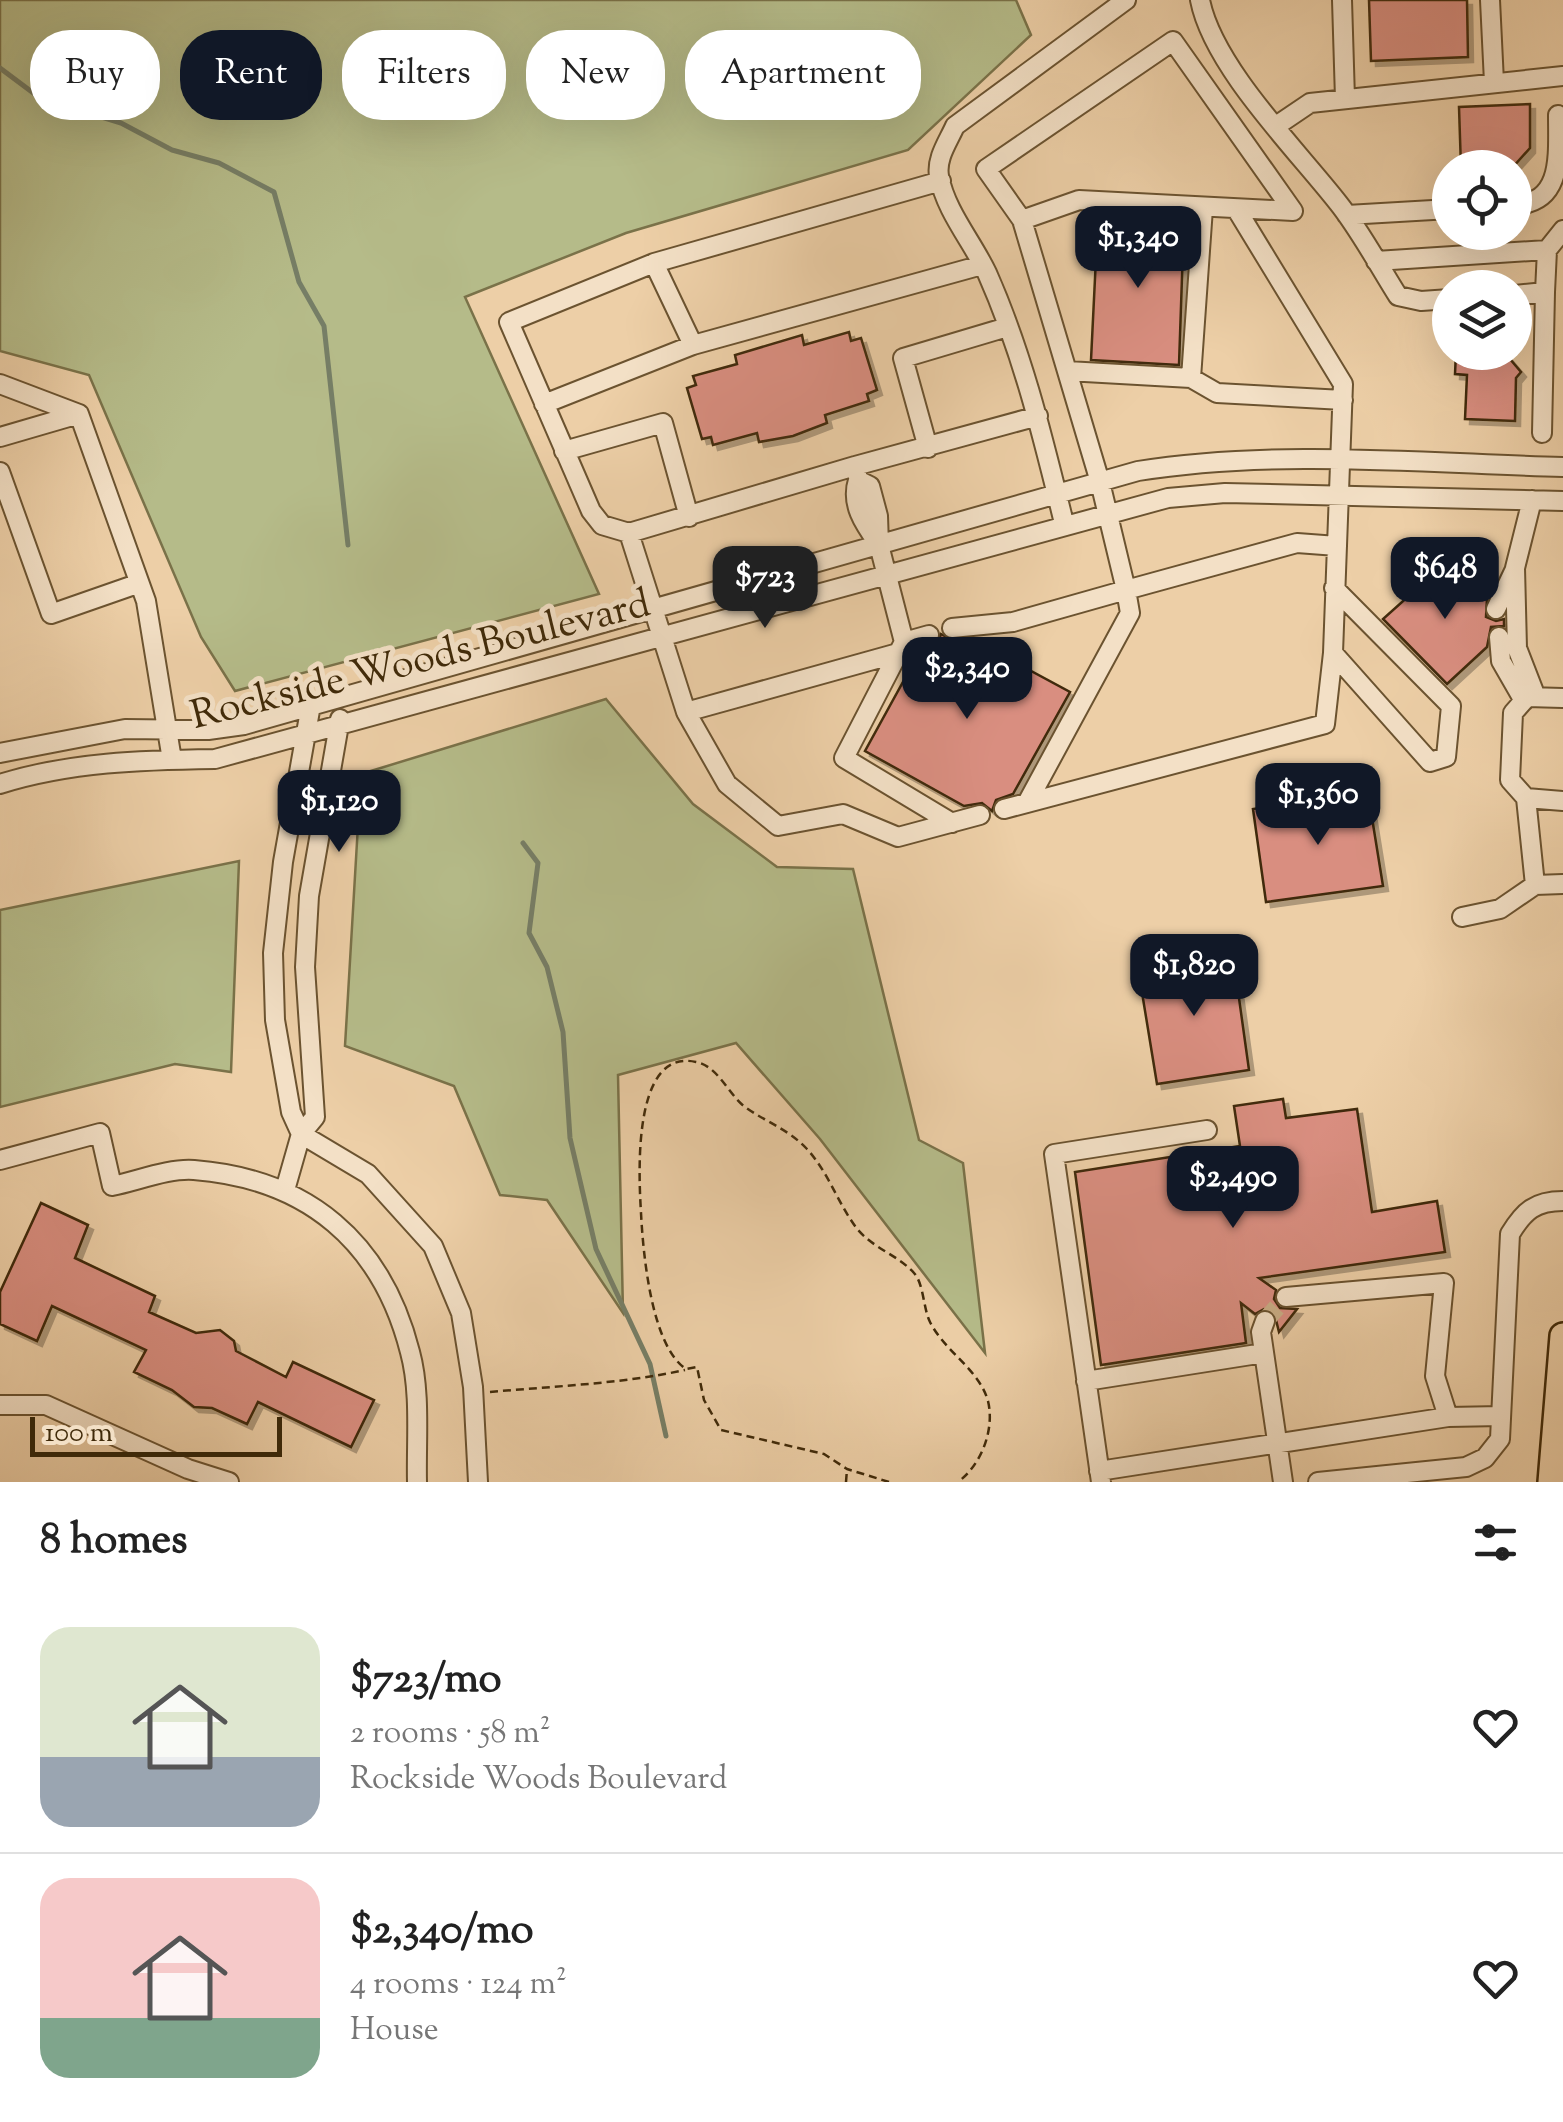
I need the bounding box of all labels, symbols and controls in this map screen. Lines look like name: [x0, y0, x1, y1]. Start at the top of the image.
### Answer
chip: Buy: [30, 30, 160, 120]
chip: Rent: [180, 30, 322, 120]
chip: Filters: [342, 30, 506, 120]
chip: New: [526, 30, 665, 120]
chip: Apartment: [685, 30, 921, 120]
map controls: [1432, 150, 1532, 370]
button: locate: [1432, 150, 1532, 250]
pin: $1,340: [1057, 206, 1219, 291]
text: $1,340: [1097, 215, 1179, 261]
button: layers: [1432, 270, 1532, 370]
pin: $648: [1386, 537, 1504, 622]
pin: $723: [706, 546, 824, 631]
text: $648: [1413, 546, 1477, 592]
text: $723: [735, 555, 795, 601]
street label: Rockside Woods Boulevard: [185, 577, 657, 747]
pin: $2,340: [886, 637, 1048, 722]
text: $2,340: [924, 646, 1010, 692]
pin: $1,360: [1237, 763, 1399, 848]
pin: $1,120: [258, 770, 420, 855]
text: $1,360: [1277, 772, 1359, 818]
text: $1,120: [300, 779, 378, 825]
pin: $1,820: [1113, 934, 1275, 1019]
text: $1,820: [1152, 943, 1236, 989]
pin: $2,490: [1152, 1146, 1314, 1231]
text: $2,490: [1189, 1155, 1277, 1201]
scale bar: [30, 1412, 282, 1456]
text: 100 m: [45, 1414, 113, 1454]
text: 8 homes: [40, 1512, 188, 1572]
icon: filters: [1468, 1515, 1523, 1570]
text: $723/mo: [350, 1651, 502, 1711]
icon: home: [120, 1667, 240, 1787]
icon: heart: [1468, 1700, 1523, 1755]
text: 2 rooms · 58 m²: [350, 1711, 551, 1757]
text: Rockside Woods Boulevard: [350, 1757, 727, 1803]
text: $2,340/mo: [350, 1902, 534, 1962]
icon: home: [120, 1918, 240, 2038]
icon: heart: [1468, 1951, 1523, 2006]
text: 4 rooms · 124 m²: [350, 1962, 567, 2008]
text: House: [350, 2008, 439, 2054]

